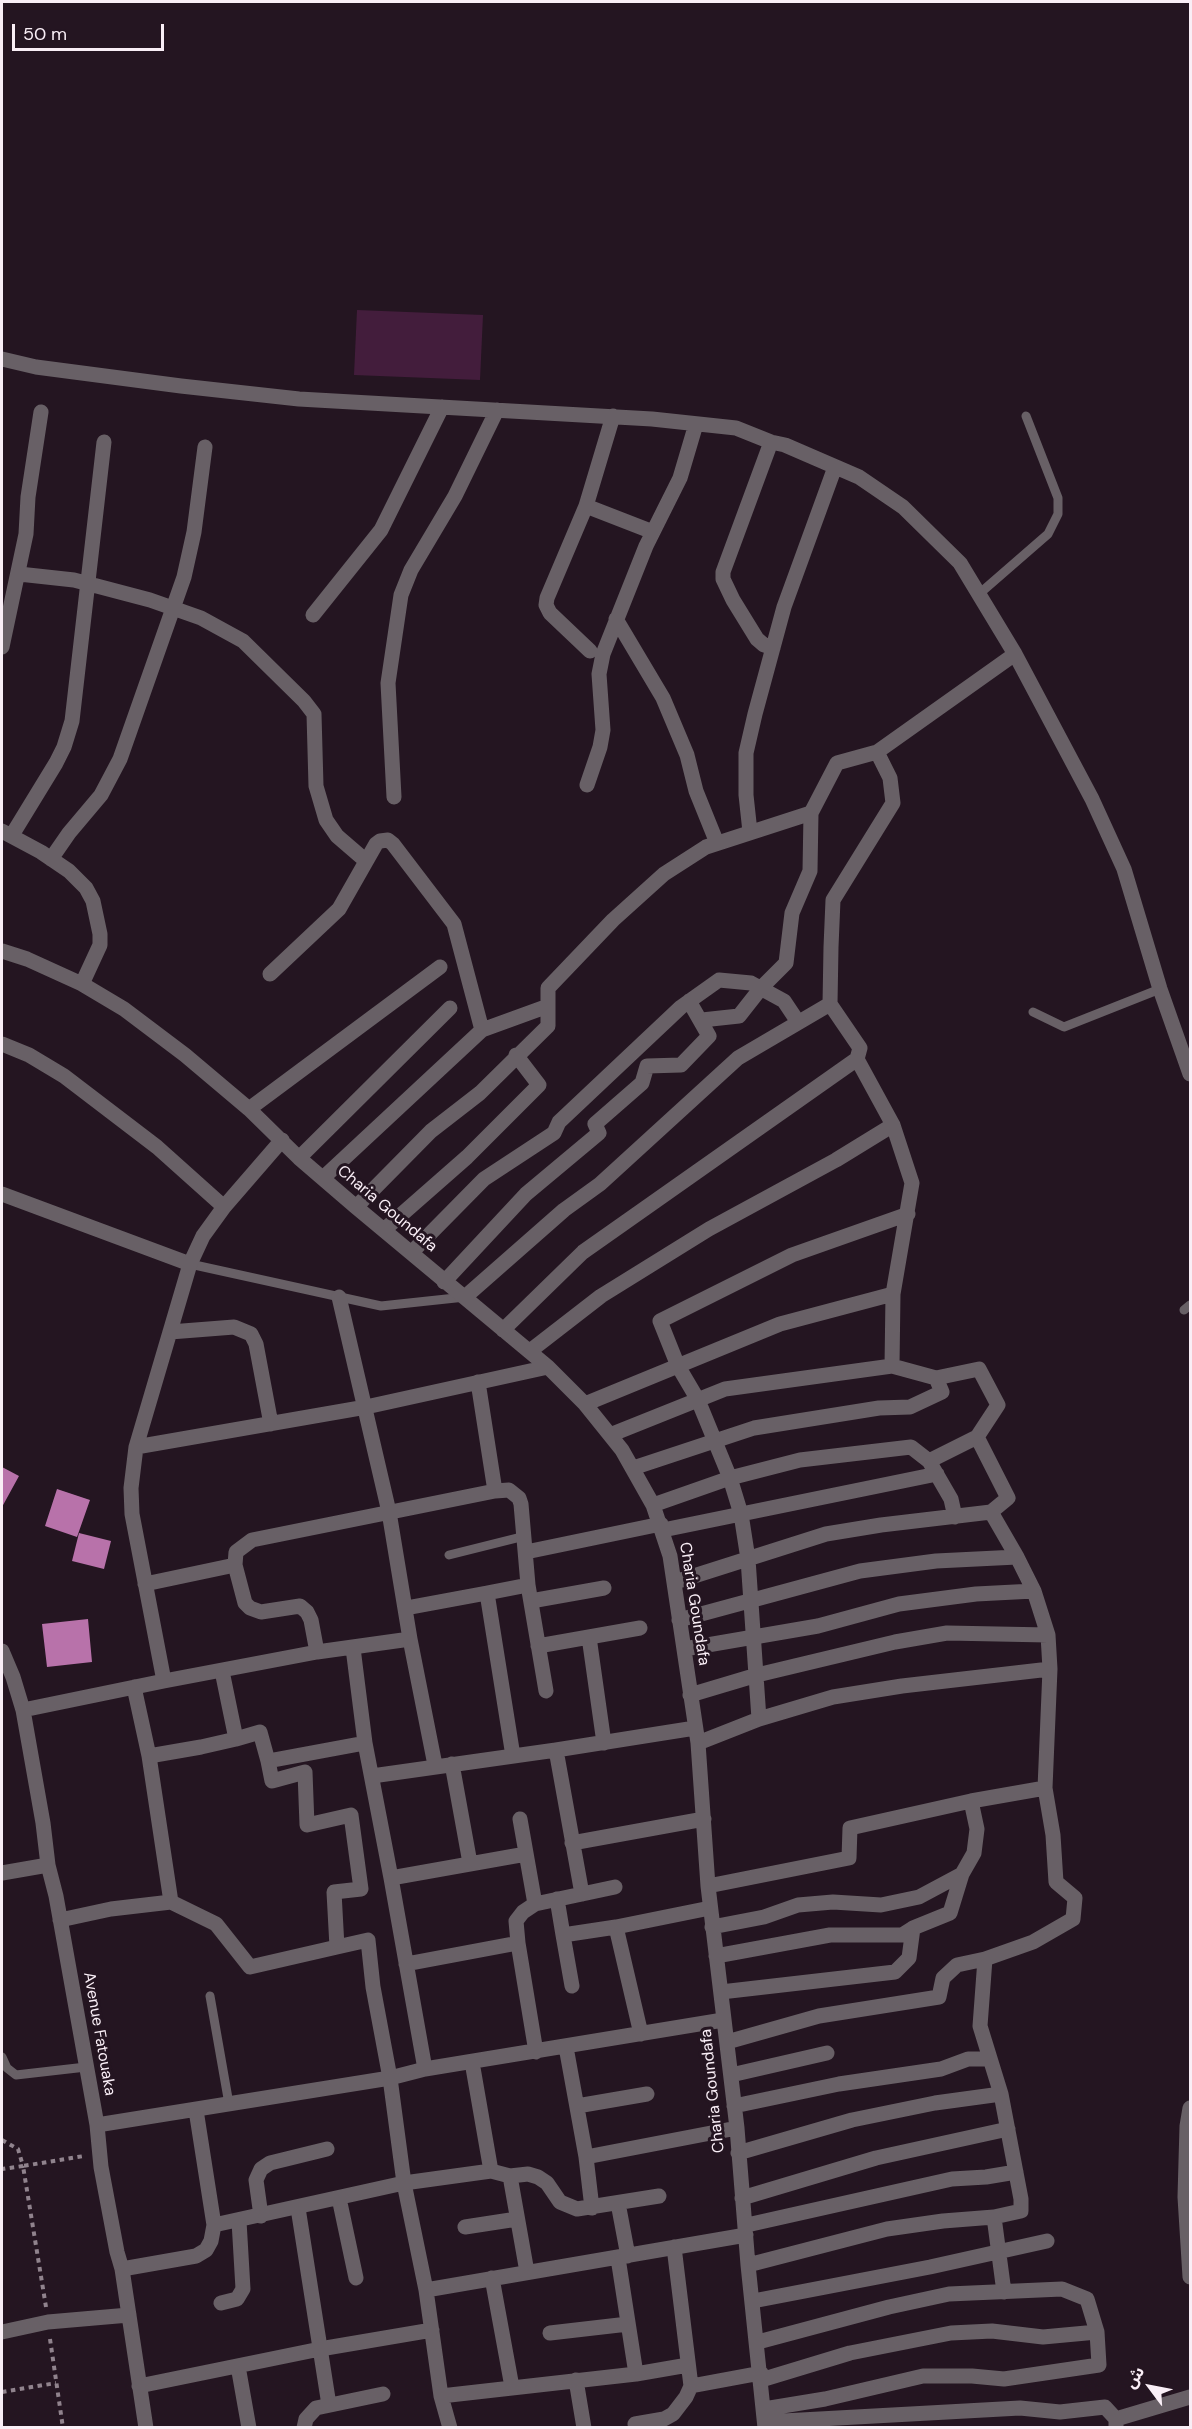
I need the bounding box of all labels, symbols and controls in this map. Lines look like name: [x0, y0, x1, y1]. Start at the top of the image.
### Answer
scale bar: [15, 12, 166, 50]
text: 50 m: [23, 22, 67, 46]
street label: Charia Goundafa: [333, 1162, 441, 1256]
street label: Charia Goundafa: [675, 1541, 713, 1667]
street label: Avenue Fatouaka: [79, 1971, 119, 2097]
street label: Charia Goundafa: [697, 2028, 729, 2154]
north arrow: [1120, 2357, 1180, 2417]
text: ش: [1120, 2362, 1149, 2392]

